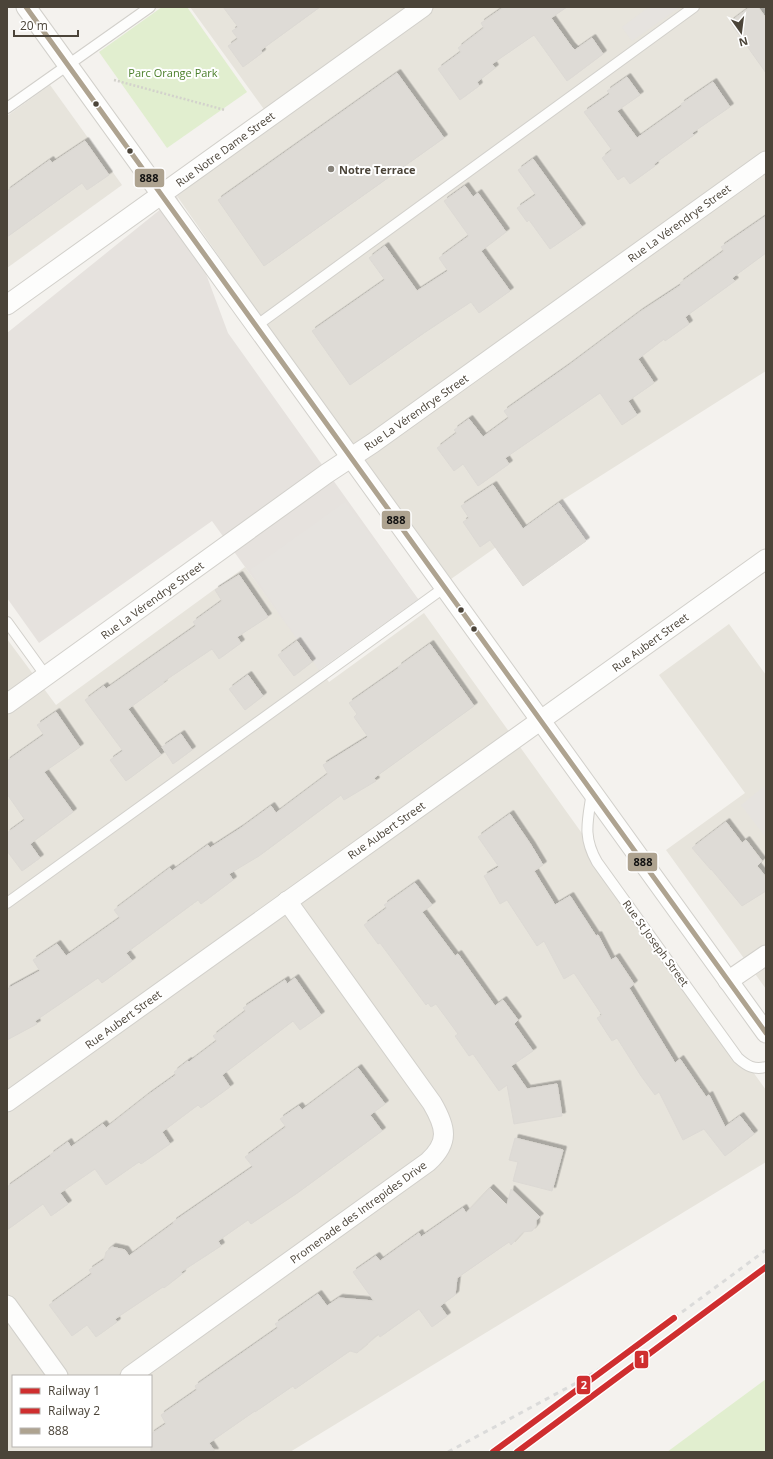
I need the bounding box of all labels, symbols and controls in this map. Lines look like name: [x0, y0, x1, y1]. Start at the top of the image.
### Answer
scale bar: [14, 12, 78, 38]
north arrow: [721, 12, 761, 52]
text: 20 m: [20, 17, 48, 34]
text: N: [737, 34, 750, 51]
park label: Parc Orange Park: [128, 65, 218, 80]
unlabelled marker: [91, 99, 101, 109]
street label: Rue Notre Dame Street: [172, 108, 278, 190]
unlabelled marker: [125, 146, 135, 156]
place label: Notre Terrace: [339, 162, 416, 177]
marker: Notre Terrace: [326, 164, 336, 174]
line badge: 888: [134, 168, 165, 188]
text: 888: [140, 170, 158, 185]
street label: Rue La Vérendrye Street: [624, 180, 734, 265]
street label: Rue La Vérendrye Street: [361, 370, 471, 454]
line badge: 888: [381, 510, 411, 530]
text: 888: [387, 512, 405, 527]
street label: Rue La Vérendrye Street: [97, 557, 207, 642]
unlabelled marker: [456, 605, 466, 615]
street label: Rue Aubert Street: [609, 609, 691, 675]
unlabelled marker: [469, 624, 479, 634]
street label: Rue Aubert Street: [344, 798, 428, 862]
line badge: 888: [627, 852, 658, 872]
text: 888: [634, 854, 652, 869]
street label: Rue St Joseph Street: [620, 897, 693, 989]
street label: Rue Aubert Street: [82, 986, 164, 1052]
street label: Promenade des Intrepides Drive: [287, 1157, 429, 1267]
line badge: 1: [634, 1350, 649, 1369]
text: 1: [639, 1351, 645, 1366]
legend: [12, 1375, 152, 1447]
line badge: 2: [576, 1375, 591, 1395]
text: 2: [581, 1377, 587, 1392]
text: Railway 1: [48, 1382, 100, 1399]
text: Railway 2: [48, 1402, 100, 1419]
text: 888: [48, 1422, 69, 1439]

